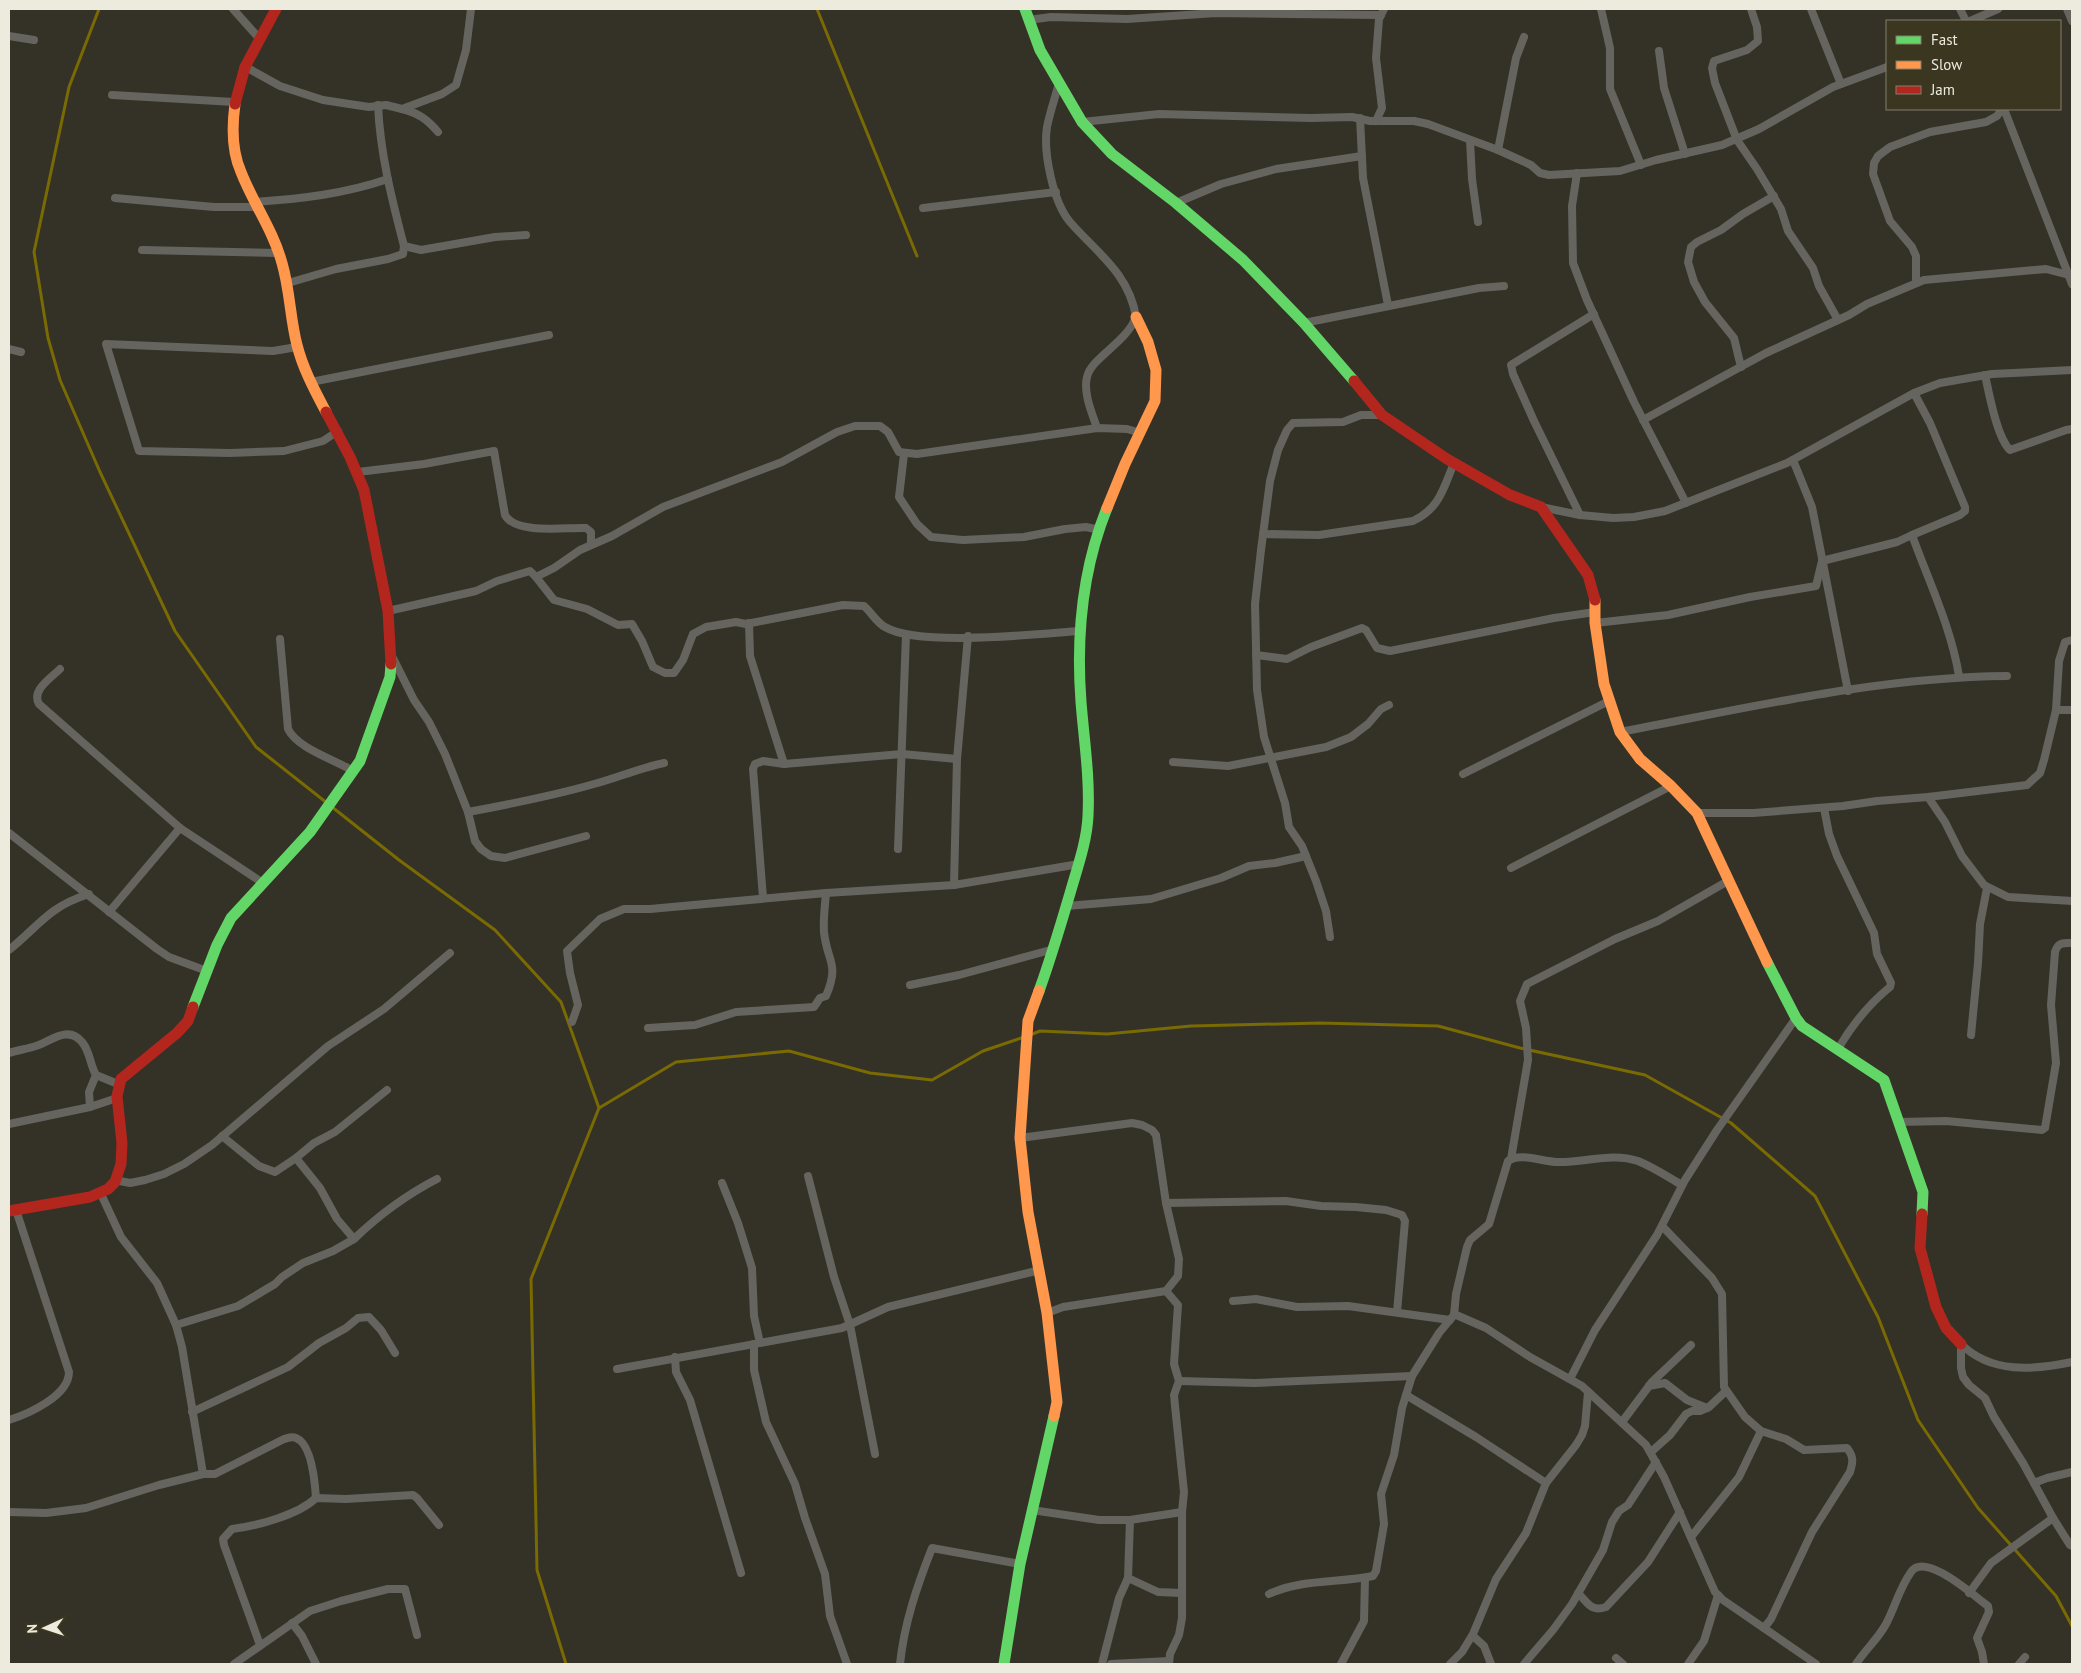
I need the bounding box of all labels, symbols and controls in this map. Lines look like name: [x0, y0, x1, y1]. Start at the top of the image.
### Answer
legend: [1886, 20, 2061, 110]
text: Fast: [1931, 30, 1958, 49]
text: Slow: [1931, 55, 1962, 74]
text: Jam: [1930, 80, 1955, 99]
north arrow: [20, 1603, 70, 1653]
text: N: [23, 1624, 41, 1634]

